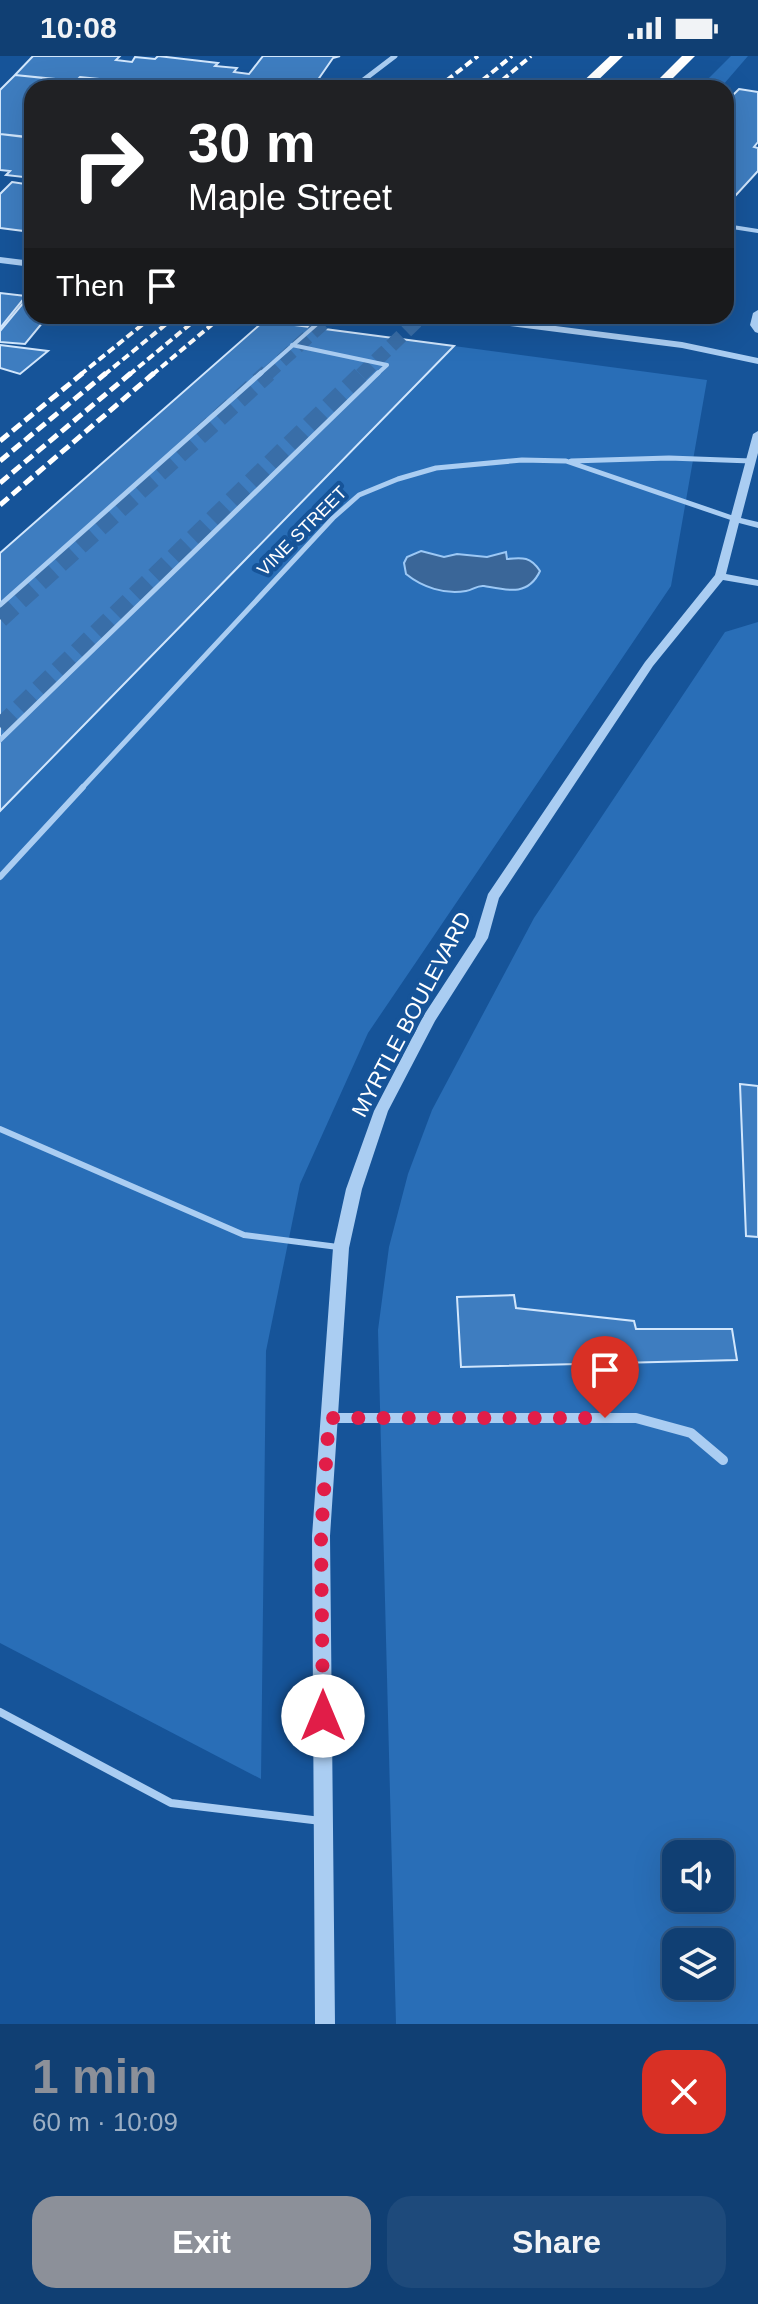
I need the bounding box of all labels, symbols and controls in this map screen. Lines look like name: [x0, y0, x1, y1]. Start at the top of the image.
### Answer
text: 10:08: [40, 11, 117, 44]
text: 30 m: [188, 111, 316, 174]
icon: right: [56, 112, 160, 216]
text: Maple Street: [188, 177, 392, 218]
icon: arrive: [140, 264, 184, 308]
text: Then: [56, 269, 124, 302]
street label: VINE STREET: [253, 482, 351, 580]
street label: MYRTLE BOULEVARD: [347, 907, 476, 1121]
pin: [571, 1336, 639, 1418]
icon: arrive: [583, 1348, 627, 1392]
position arrow: [281, 1674, 365, 1758]
map controls: [662, 1840, 734, 2000]
button: sound: [662, 1840, 734, 1912]
button: layers: [662, 1928, 734, 2000]
text: 1 min: [32, 2050, 157, 2103]
button: close: [642, 2050, 726, 2134]
text: 60 m · 10:09: [32, 2107, 178, 2137]
button: Exit: [32, 2196, 371, 2288]
button: Share: [387, 2196, 726, 2288]

